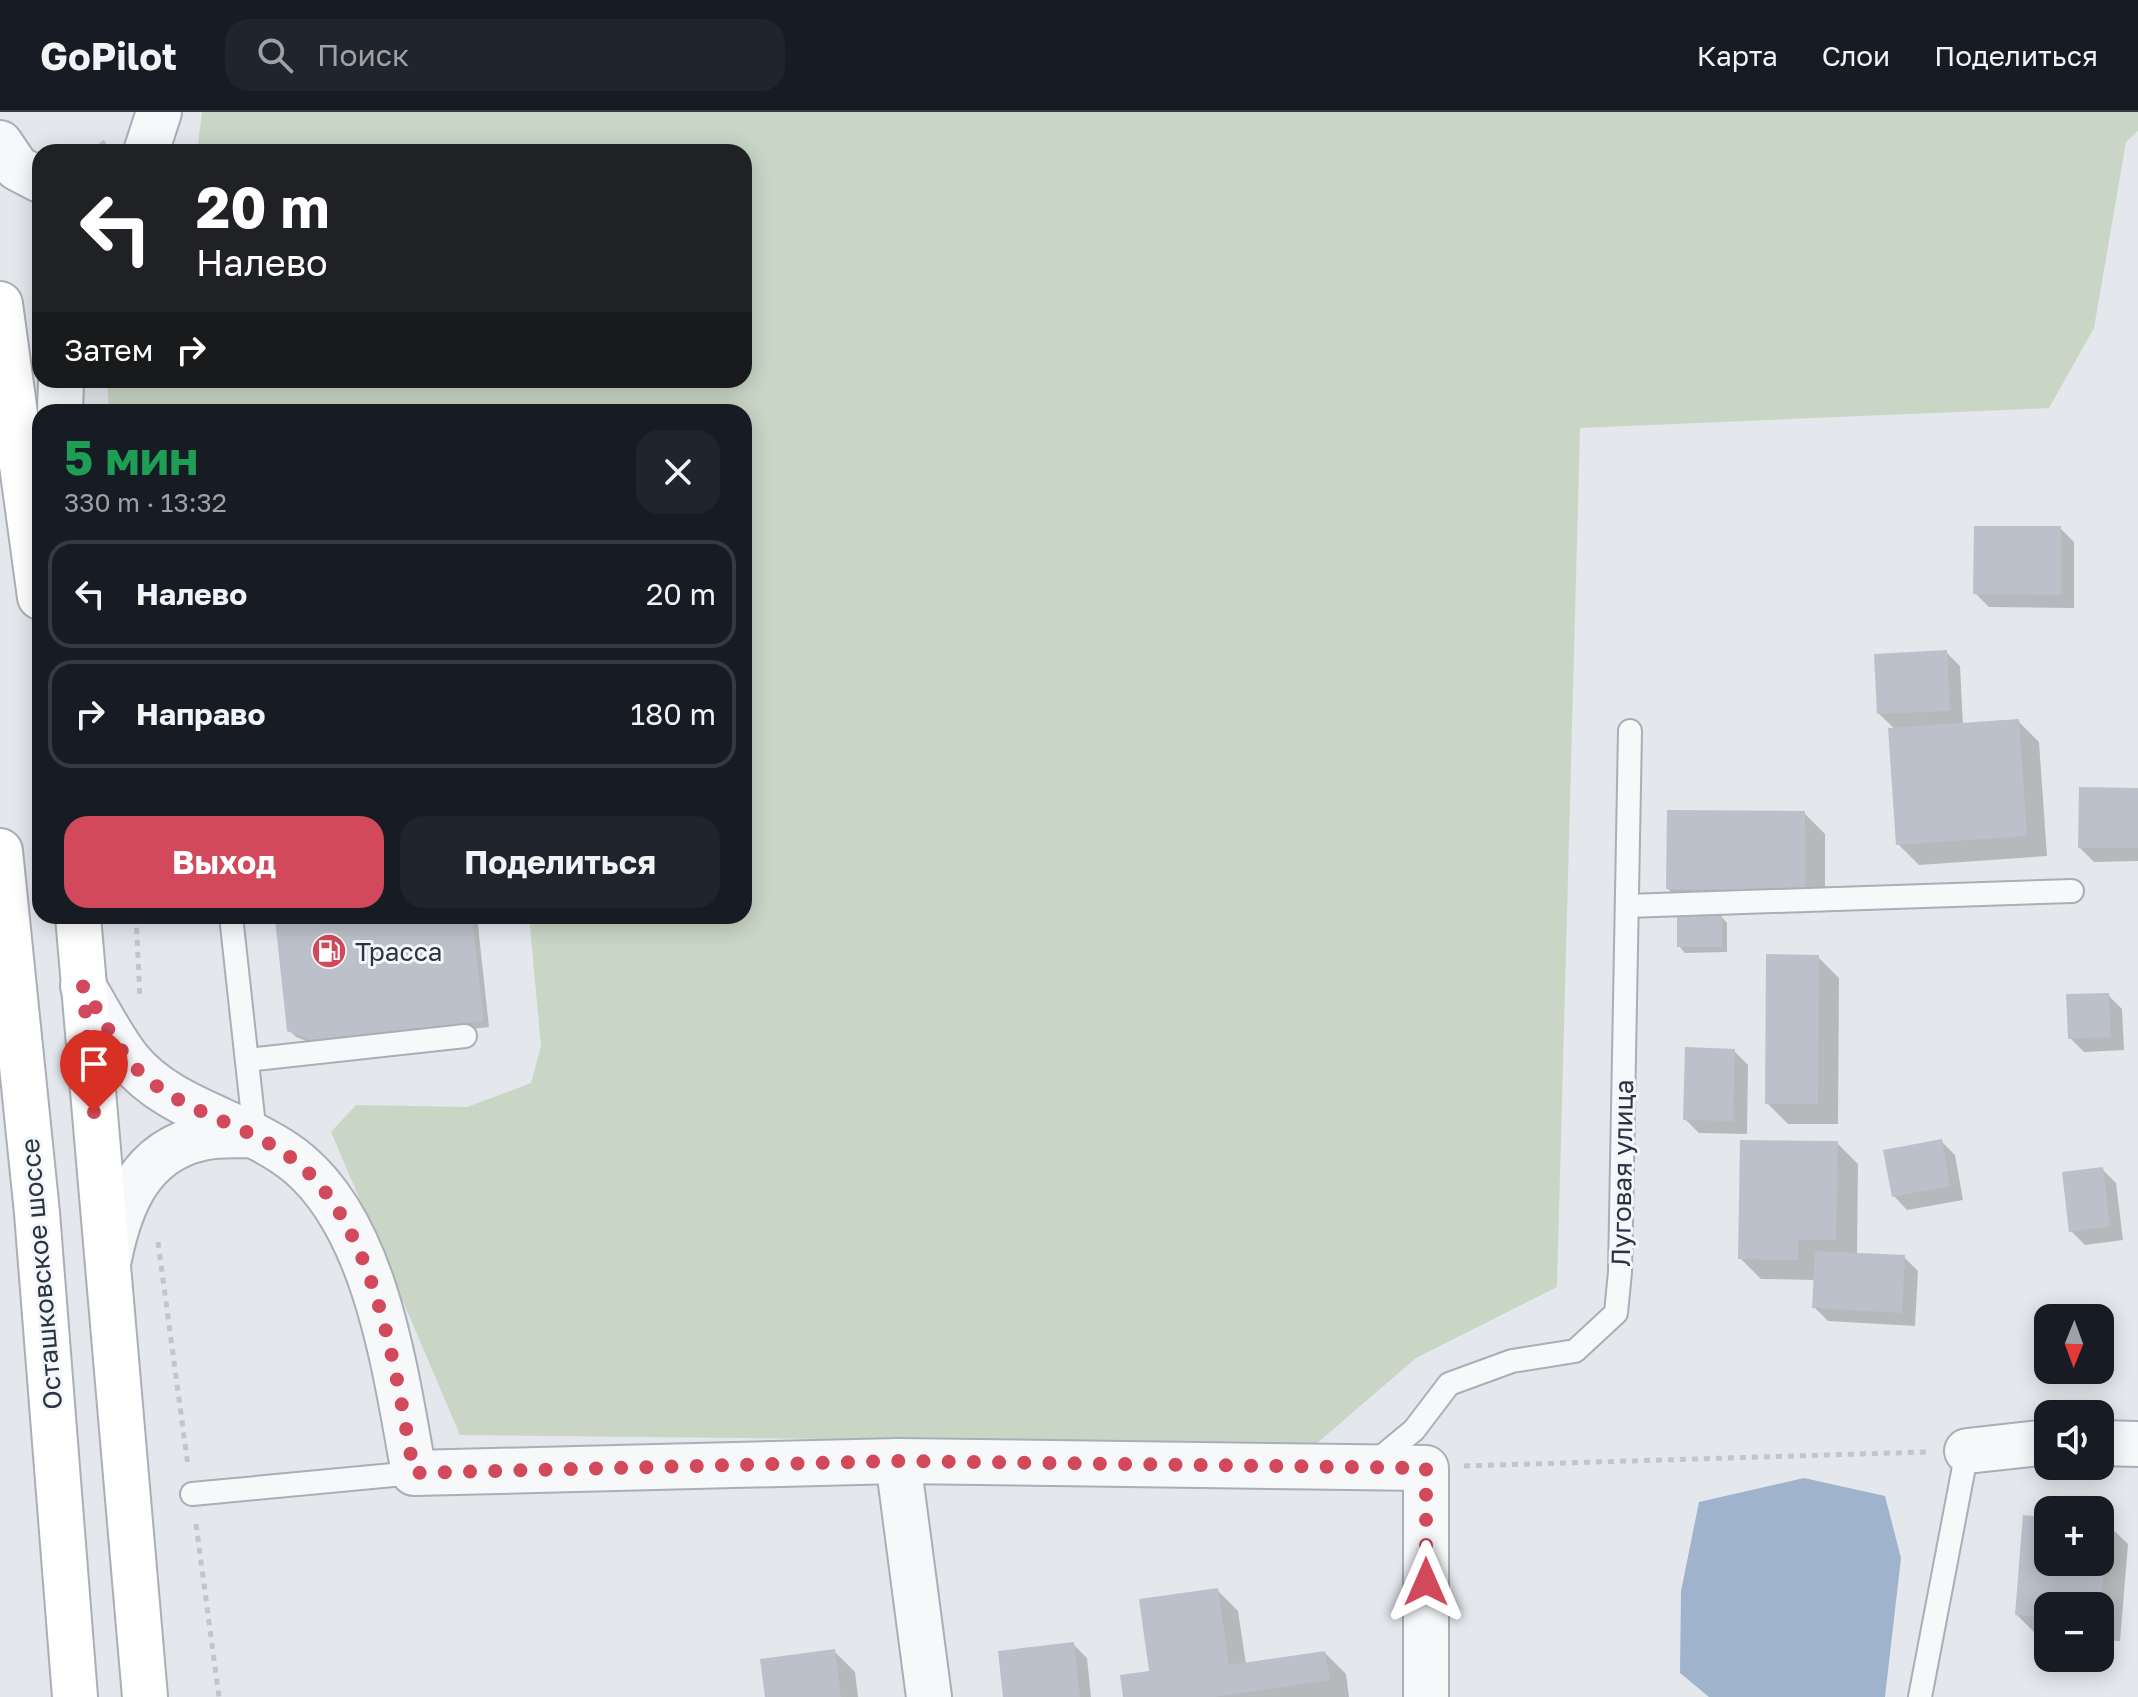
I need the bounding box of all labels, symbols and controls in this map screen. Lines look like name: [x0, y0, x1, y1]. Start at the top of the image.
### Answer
search box: [225, 19, 785, 91]
text: GoPilot: [40, 33, 177, 78]
icon: search: [253, 33, 297, 77]
text: Поиск: [317, 37, 409, 73]
text: Карта: [1697, 39, 1778, 72]
text: Слои: [1822, 39, 1890, 72]
text: Поделиться: [1934, 39, 2098, 72]
text: 20 m: [196, 173, 330, 240]
icon: left: [64, 176, 168, 280]
text: Налево: [196, 241, 328, 284]
icon: right: [169, 328, 213, 372]
text: Затем: [64, 332, 153, 368]
text: 5 мин: [64, 428, 198, 486]
button: close: [636, 430, 720, 514]
text: 330 m · 13:32: [64, 487, 227, 518]
icon: left: [68, 572, 112, 616]
text: Налево: [136, 576, 247, 612]
text: 20 m: [646, 576, 716, 612]
icon: right: [68, 692, 112, 736]
text: Направо: [136, 696, 265, 732]
text: 180 m: [631, 696, 716, 732]
button: Выход: [64, 816, 384, 908]
button: Поделиться: [400, 816, 720, 908]
fuel station icon: Трасса: [310, 932, 348, 970]
place label: Трасса: [355, 936, 443, 967]
pin: [60, 1030, 128, 1112]
icon: arrive: [72, 1042, 116, 1086]
street label: Луговая улица: [1605, 1079, 1639, 1267]
street label: Осташковское шоссе: [14, 1137, 68, 1411]
north arrow: [2034, 1304, 2114, 1384]
map controls: [2034, 1304, 2114, 1672]
button: sound: [2034, 1400, 2114, 1480]
button: +: [2034, 1496, 2114, 1576]
position arrow: [1384, 1540, 1468, 1624]
button: −: [2034, 1592, 2114, 1672]

